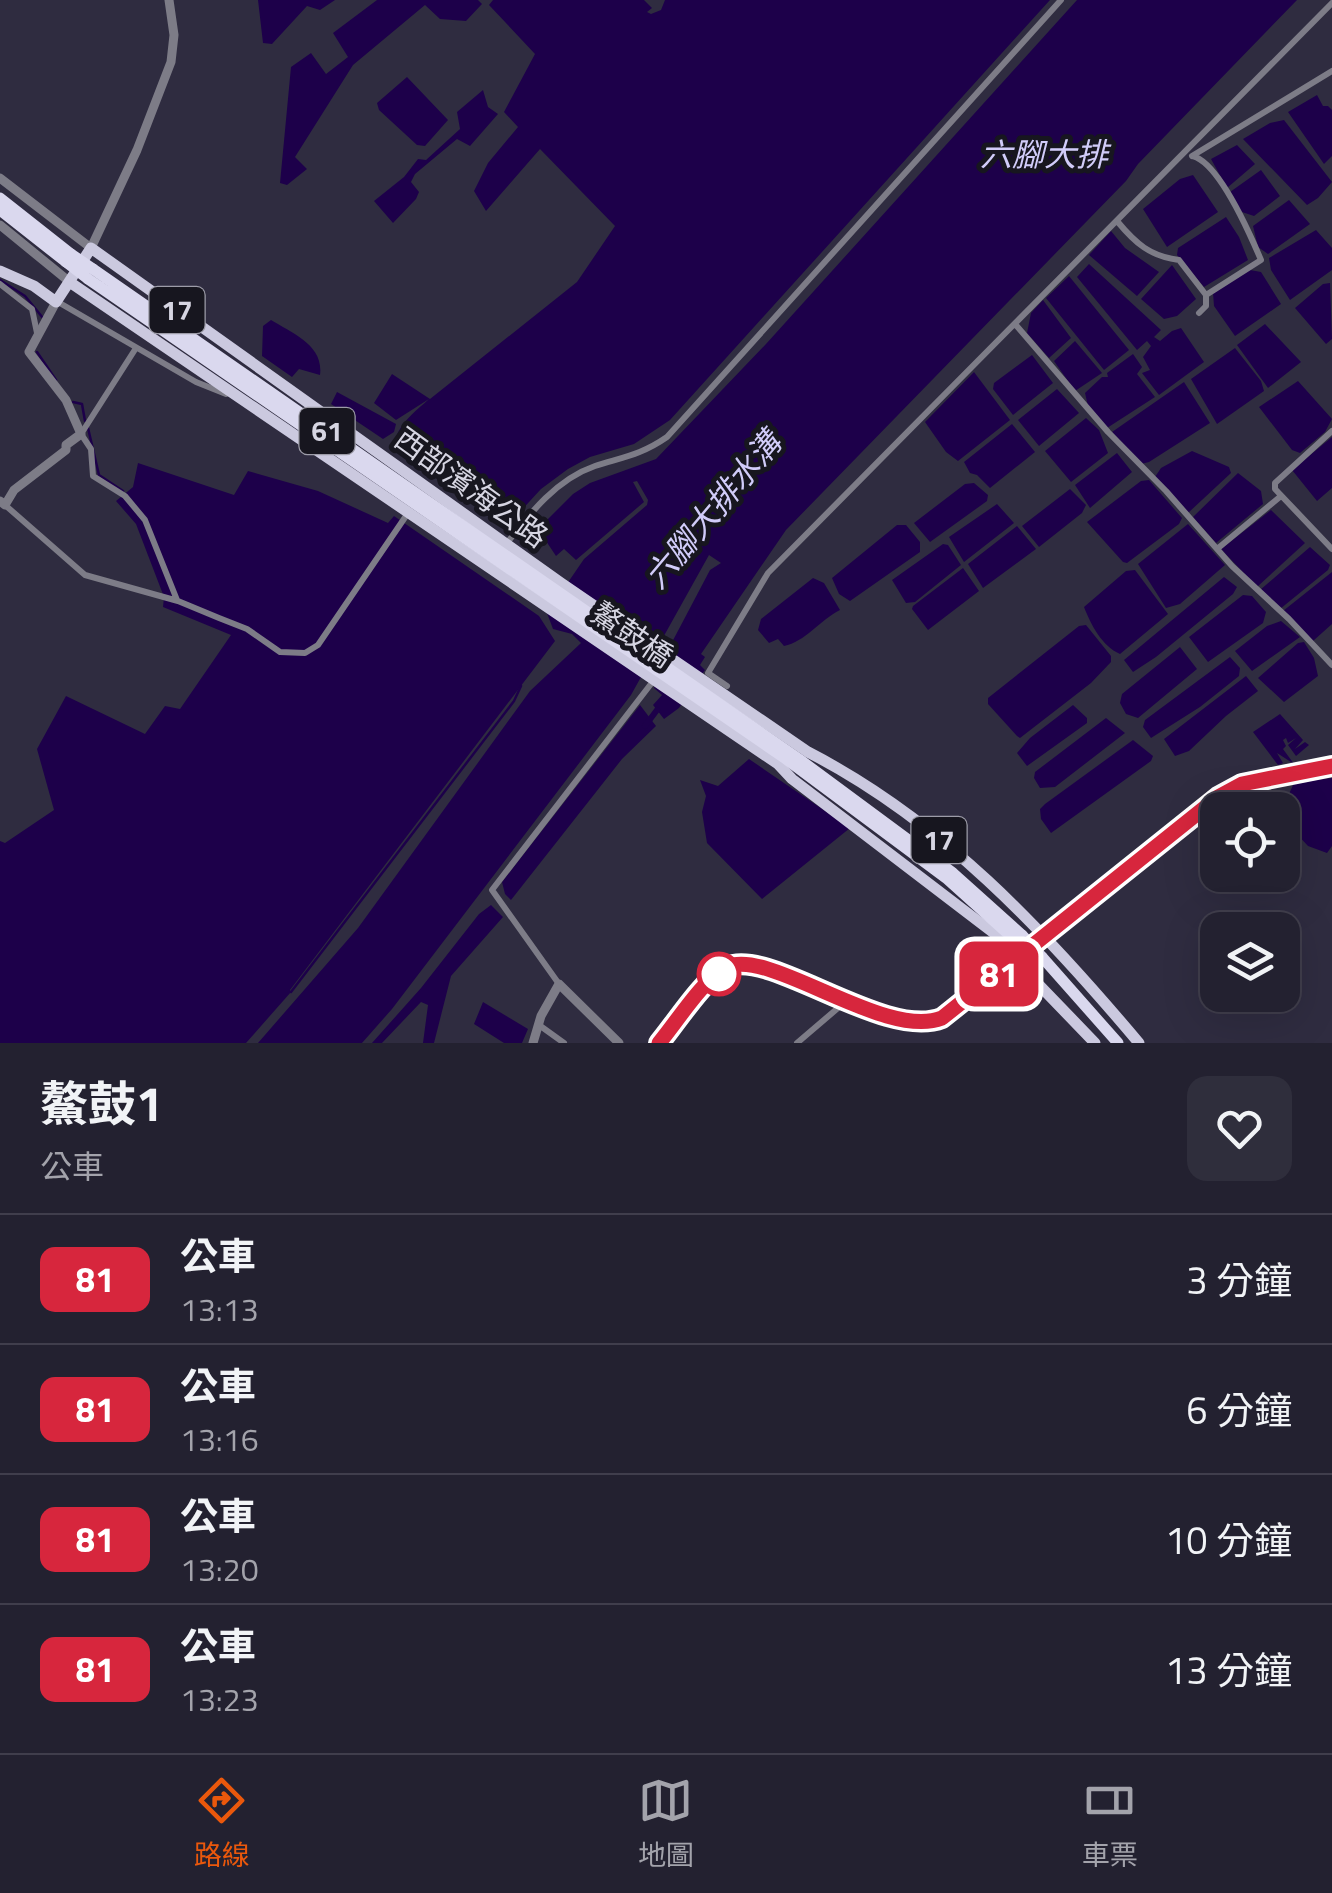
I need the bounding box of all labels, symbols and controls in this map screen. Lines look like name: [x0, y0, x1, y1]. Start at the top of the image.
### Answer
water label: 六腳大排: [980, 130, 1112, 178]
road number: 17: [150, 287, 204, 333]
road number: 61: [300, 408, 354, 454]
street label: 西部濱海公路: [385, 416, 558, 559]
water label: 六腳大排水溝: [632, 417, 795, 598]
street label: 鰲鼓橋: [582, 590, 683, 678]
map controls: [1200, 792, 1300, 1012]
button: locate: [1200, 792, 1300, 892]
road number: 17: [912, 817, 966, 863]
button: layers: [1200, 912, 1300, 1012]
line badge: 81: [954, 942, 1044, 1006]
text: 81: [979, 947, 1019, 1001]
unlabelled marker: [698, 953, 740, 995]
text: 鰲鼓1: [40, 1067, 163, 1140]
button: heart: [1187, 1076, 1292, 1181]
text: 公車: [40, 1142, 104, 1190]
text: 公車: [180, 1227, 256, 1285]
text: 3 分鐘: [1186, 1251, 1292, 1309]
text: 81: [75, 1252, 115, 1306]
text: 13:13: [180, 1285, 259, 1333]
text: 公車: [180, 1357, 256, 1415]
text: 6 分鐘: [1186, 1381, 1292, 1439]
text: 81: [75, 1382, 115, 1436]
text: 13:16: [180, 1415, 259, 1463]
text: 公車: [180, 1487, 256, 1545]
text: 10 分鐘: [1165, 1511, 1292, 1569]
text: 81: [75, 1512, 115, 1566]
text: 13:20: [180, 1545, 259, 1593]
text: 公車: [180, 1617, 256, 1675]
text: 13 分鐘: [1165, 1641, 1292, 1699]
text: 81: [75, 1642, 115, 1696]
text: 13:23: [180, 1675, 259, 1723]
tab: 路線: [194, 1773, 250, 1876]
tab: 地圖: [638, 1773, 694, 1876]
tab: 車票: [1082, 1773, 1138, 1876]

